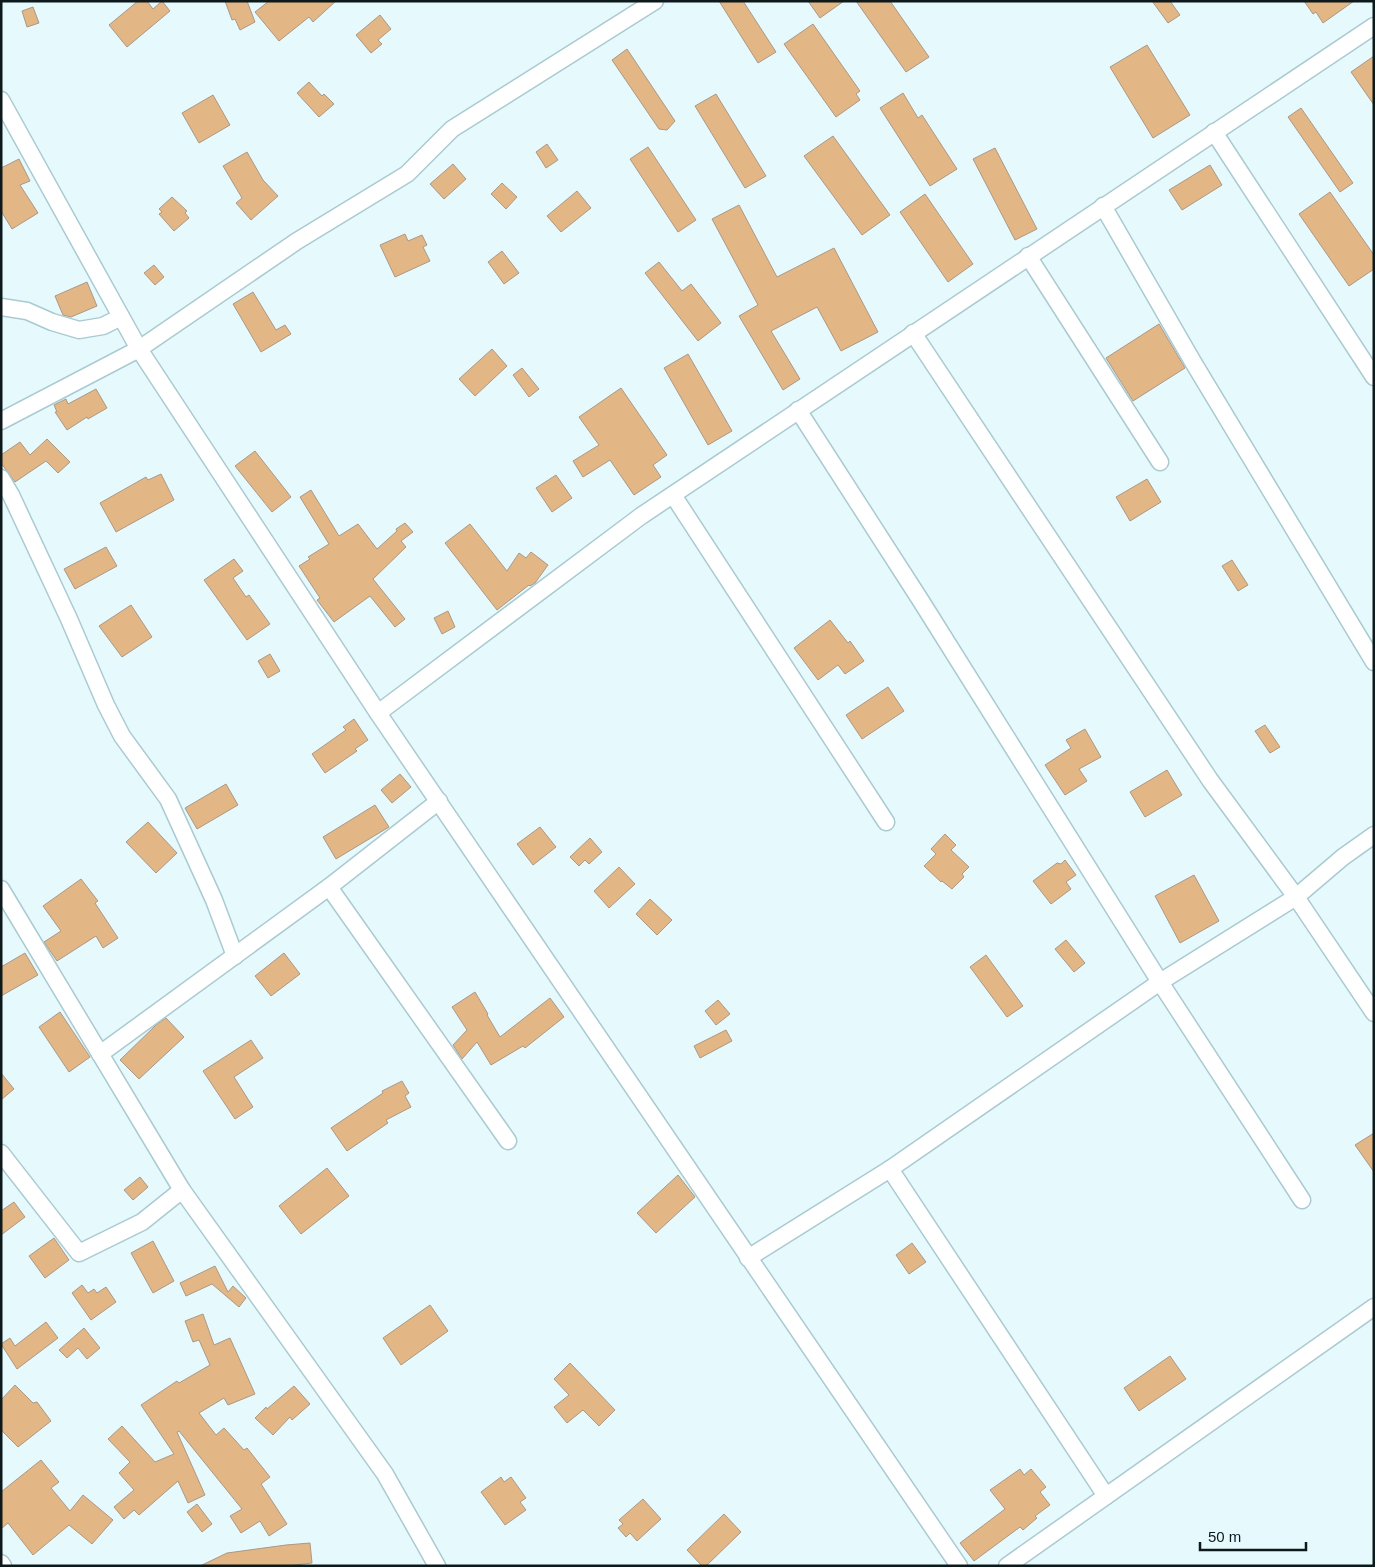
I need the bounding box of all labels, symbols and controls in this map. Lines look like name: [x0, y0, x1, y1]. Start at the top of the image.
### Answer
scale bar: [1200, 1520, 1306, 1552]
text: 50 m: [1208, 1528, 1241, 1545]

